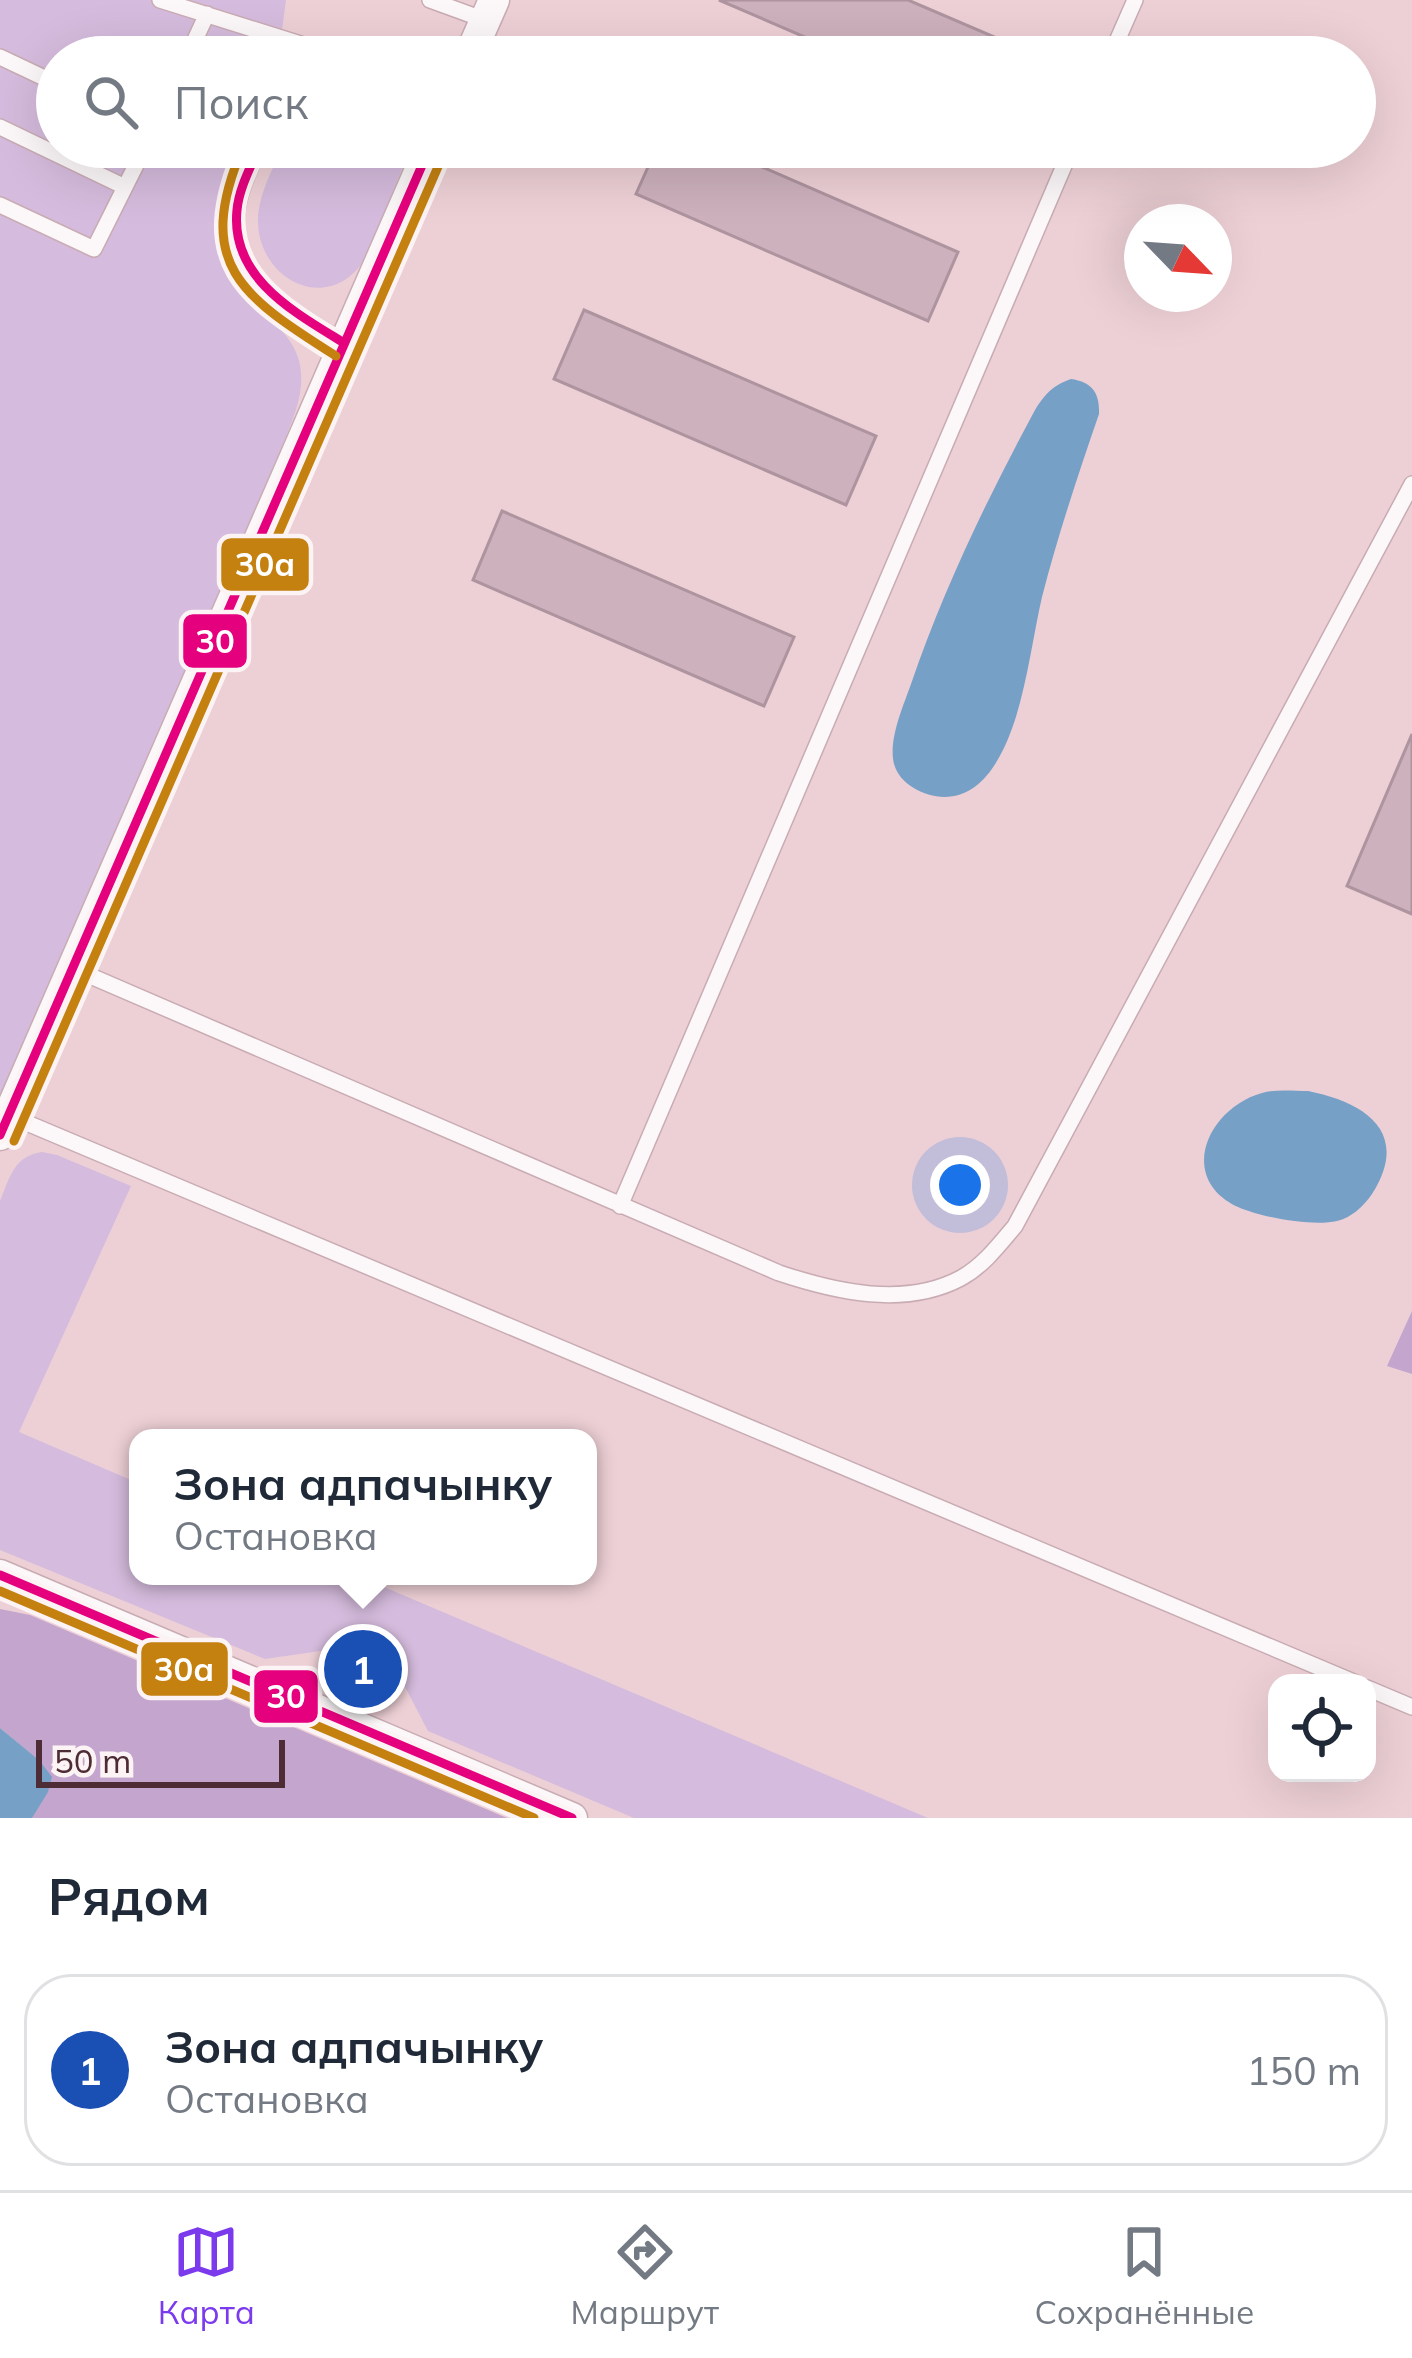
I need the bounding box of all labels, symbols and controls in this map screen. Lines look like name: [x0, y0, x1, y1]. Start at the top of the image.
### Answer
search box: [36, 36, 1376, 168]
icon: search: [78, 69, 144, 135]
text: Поиск: [174, 74, 308, 130]
north arrow: [1124, 204, 1232, 312]
line badge: 30а: [219, 536, 311, 593]
text: 30а: [235, 543, 295, 584]
line badge: 30: [181, 612, 249, 670]
text: 30: [195, 620, 235, 661]
your location: [930, 1155, 990, 1215]
popup: [129, 1429, 597, 1585]
text: Зона адпачынку: [174, 1455, 552, 1511]
text: Остановка: [174, 1511, 378, 1560]
pin: 1: [324, 1624, 402, 1714]
line badge: 30а: [139, 1640, 230, 1698]
text: 30а: [154, 1648, 214, 1689]
line badge: 30: [252, 1668, 320, 1725]
map controls: [1268, 1674, 1376, 1782]
button: locate: [1268, 1674, 1376, 1782]
text: 30: [266, 1675, 306, 1716]
scale bar: [36, 1734, 285, 1787]
text: 50 m: [54, 1740, 131, 1781]
text: Рядом: [48, 1864, 210, 1928]
text: Зона адпачынку: [165, 2018, 543, 2074]
text: 1: [78, 2046, 102, 2095]
text: 150 m: [1246, 2046, 1361, 2095]
text: Остановка: [165, 2074, 369, 2123]
tab: Карта: [158, 2219, 255, 2332]
tab: Маршрут: [571, 2219, 719, 2332]
tab: Сохранённые: [1035, 2219, 1254, 2332]

